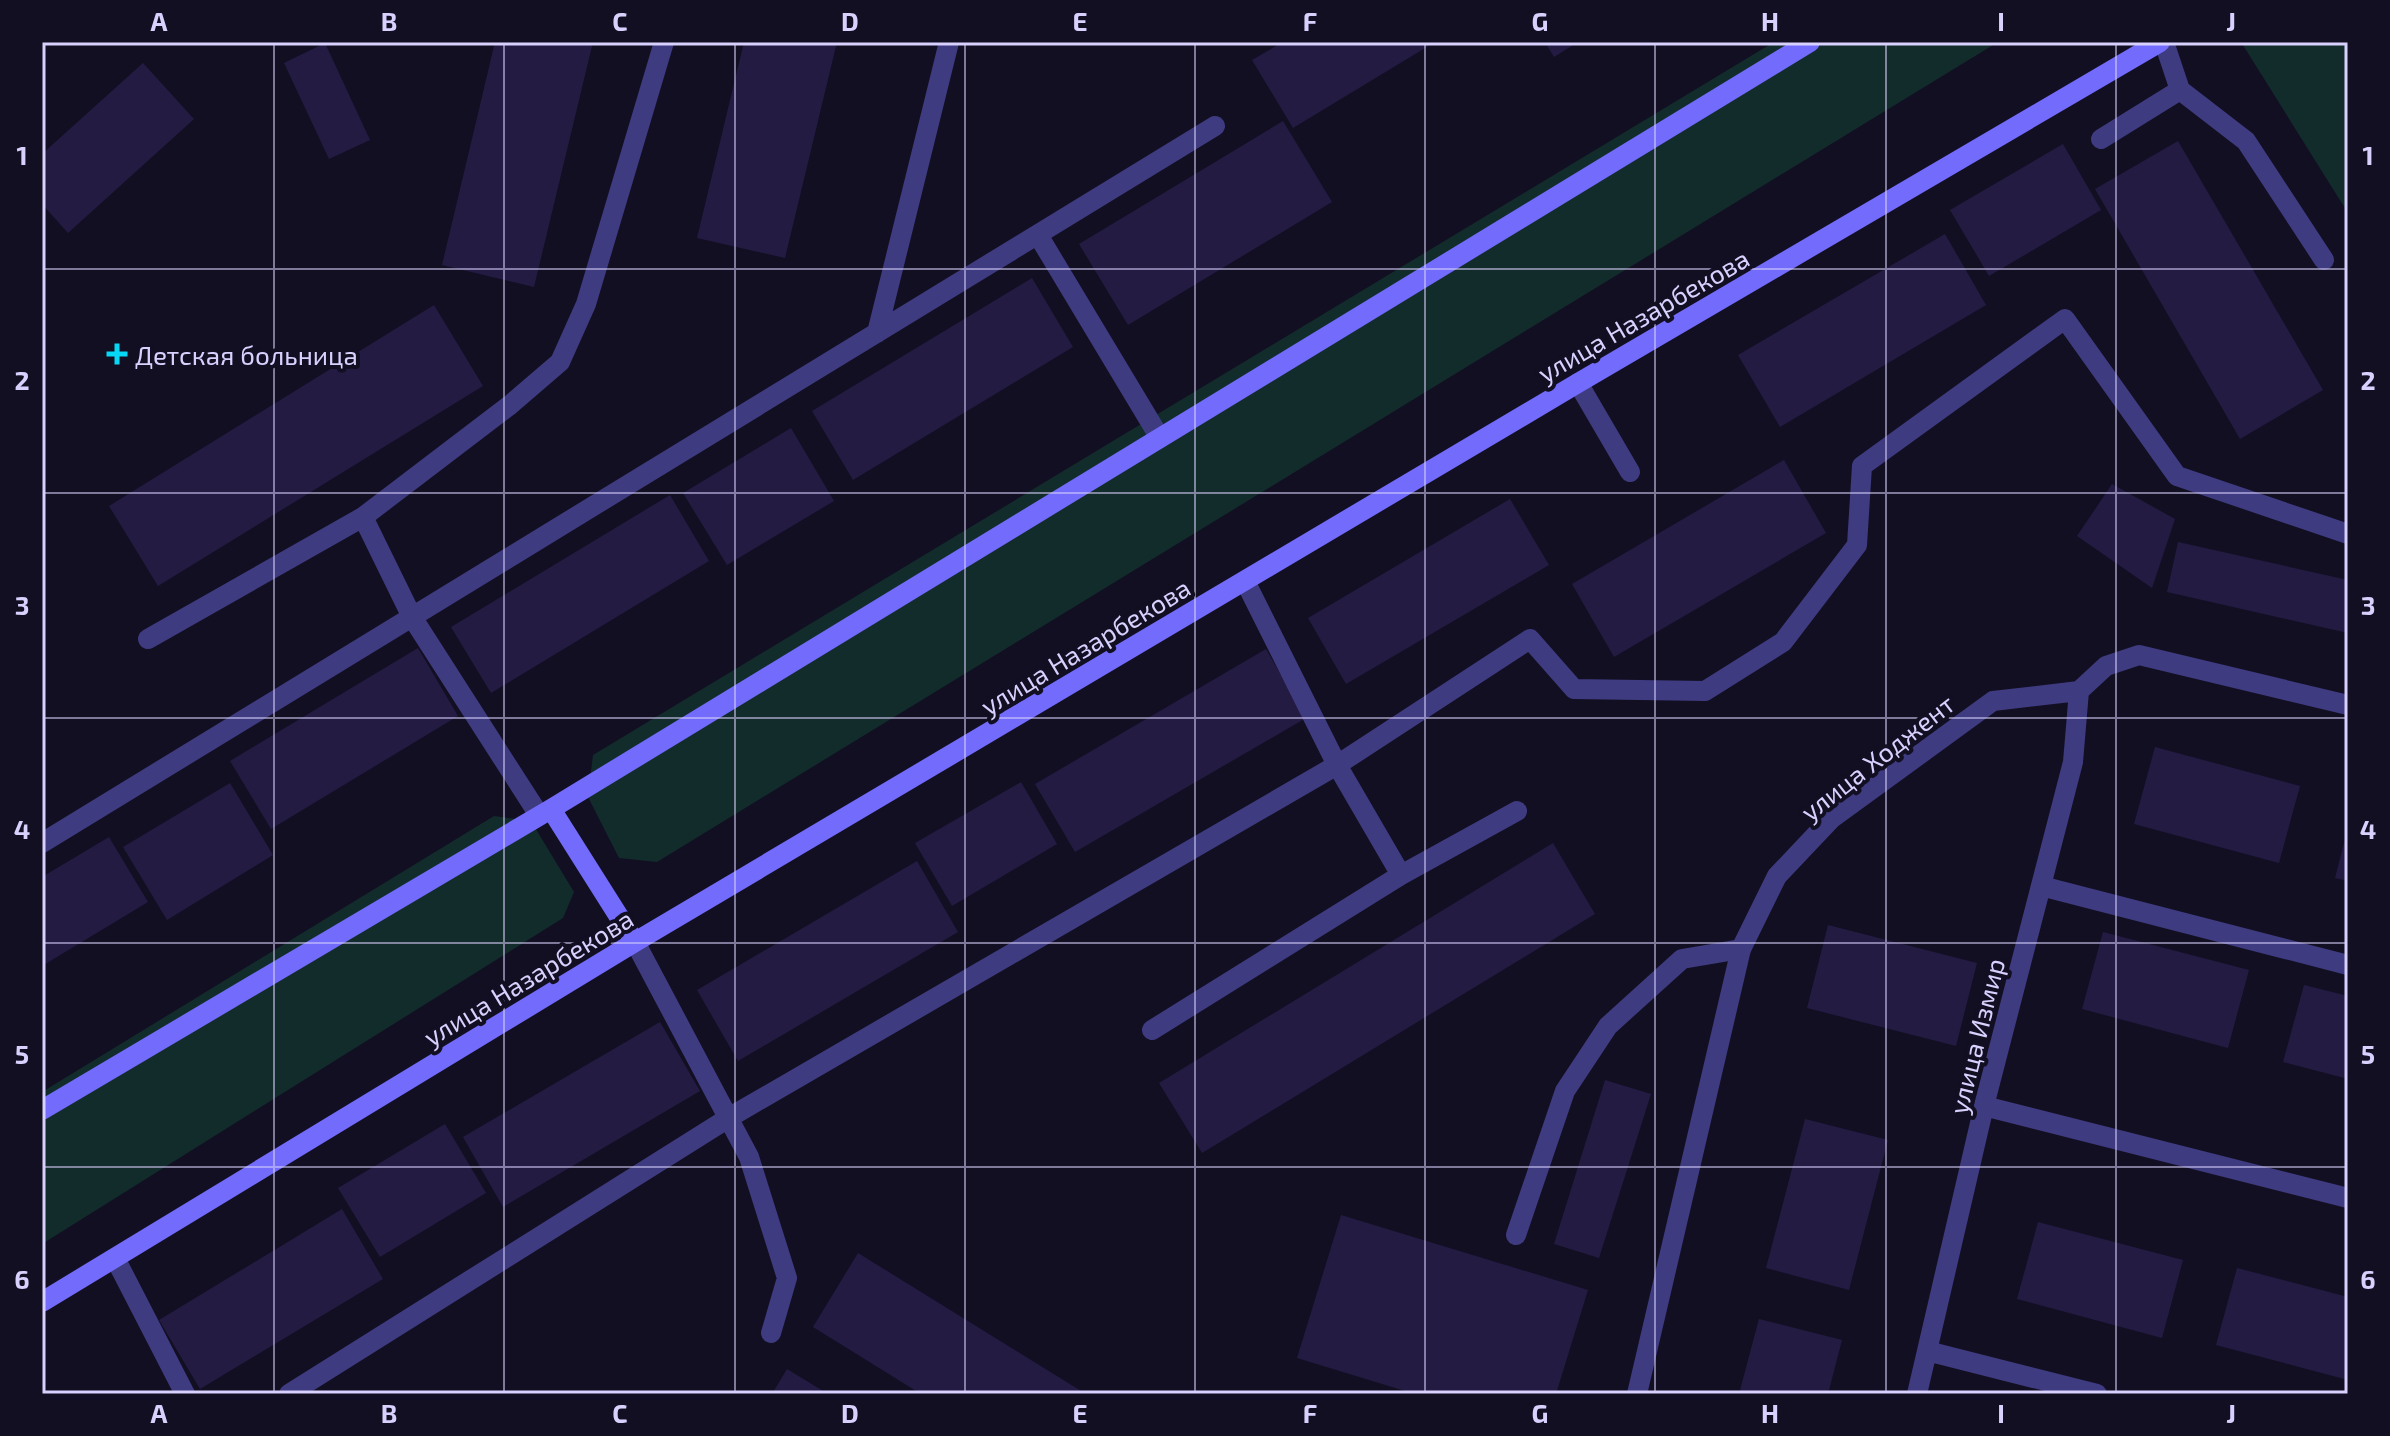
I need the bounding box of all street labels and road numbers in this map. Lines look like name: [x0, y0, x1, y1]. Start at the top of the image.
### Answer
street label: улица Назарбекова: [1532, 242, 1755, 389]
street label: улица Назарбекова: [975, 571, 1196, 722]
street label: улица Ходжент: [1794, 687, 1961, 827]
street label: улица Назарбекова: [418, 902, 639, 1053]
street label: улица Измир: [1942, 955, 2011, 1117]

